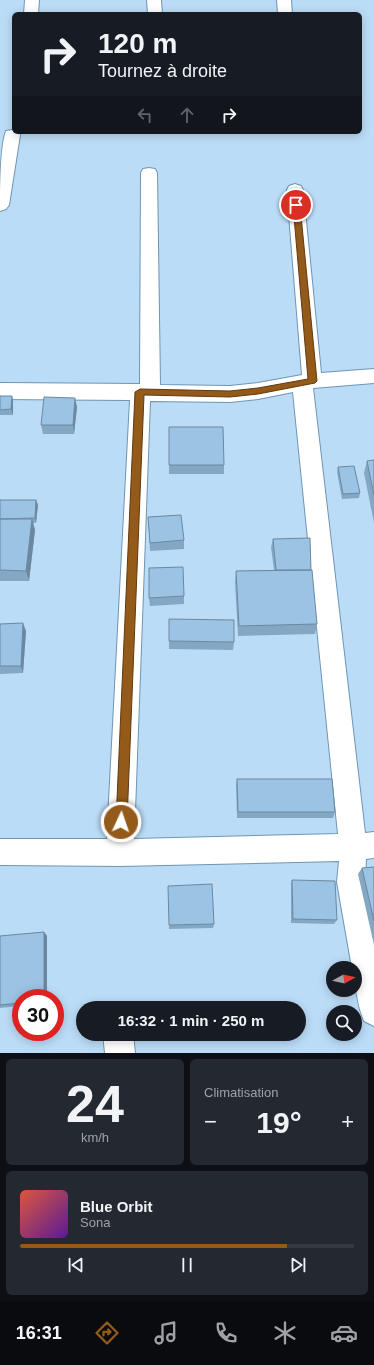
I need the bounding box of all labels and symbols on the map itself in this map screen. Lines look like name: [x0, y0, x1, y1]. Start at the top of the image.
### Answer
pin: [279, 188, 313, 222]
position arrow: [100, 801, 142, 843]
north arrow: [326, 961, 362, 997]
speed limit sign: 30: [12, 989, 64, 1041]

